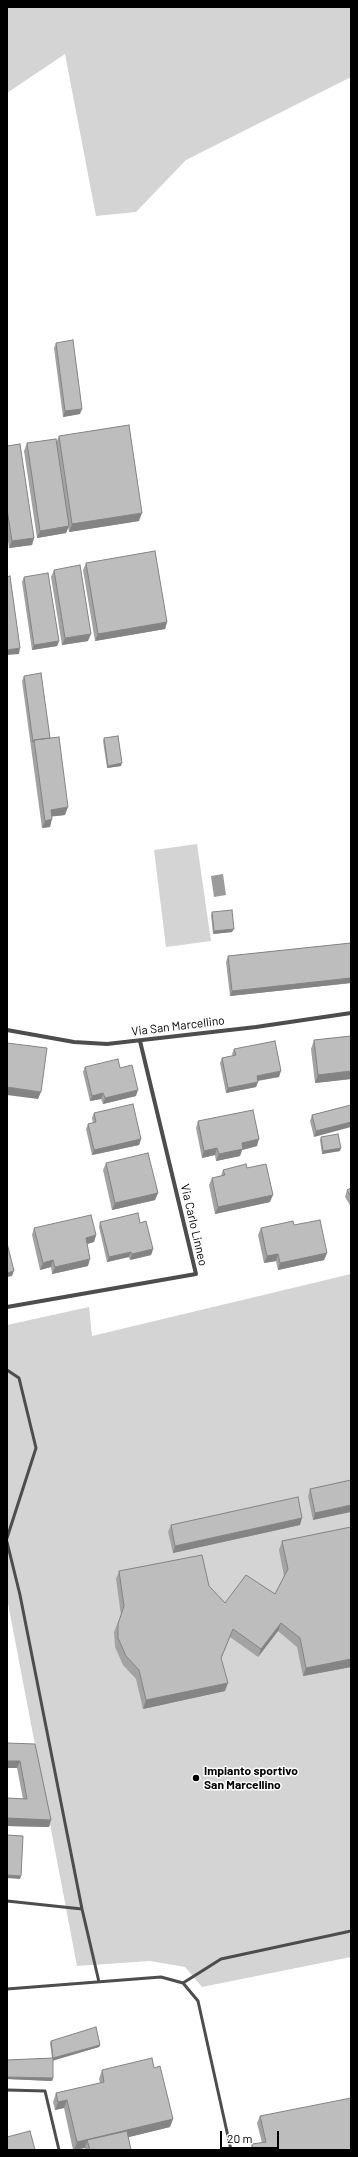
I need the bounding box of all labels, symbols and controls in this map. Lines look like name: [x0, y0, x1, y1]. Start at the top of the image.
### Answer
street label: Via San Marcellino: [131, 1013, 225, 1039]
street label: Via Carlo Linneo: [178, 1183, 210, 1267]
place label: Impianto sportivo San Marcellino: [204, 1764, 298, 1792]
marker: Impianto sportivo San Marcellino: [191, 1773, 201, 1783]
scale bar: [222, 2123, 281, 2149]
text: 20 m: [227, 2131, 253, 2145]

